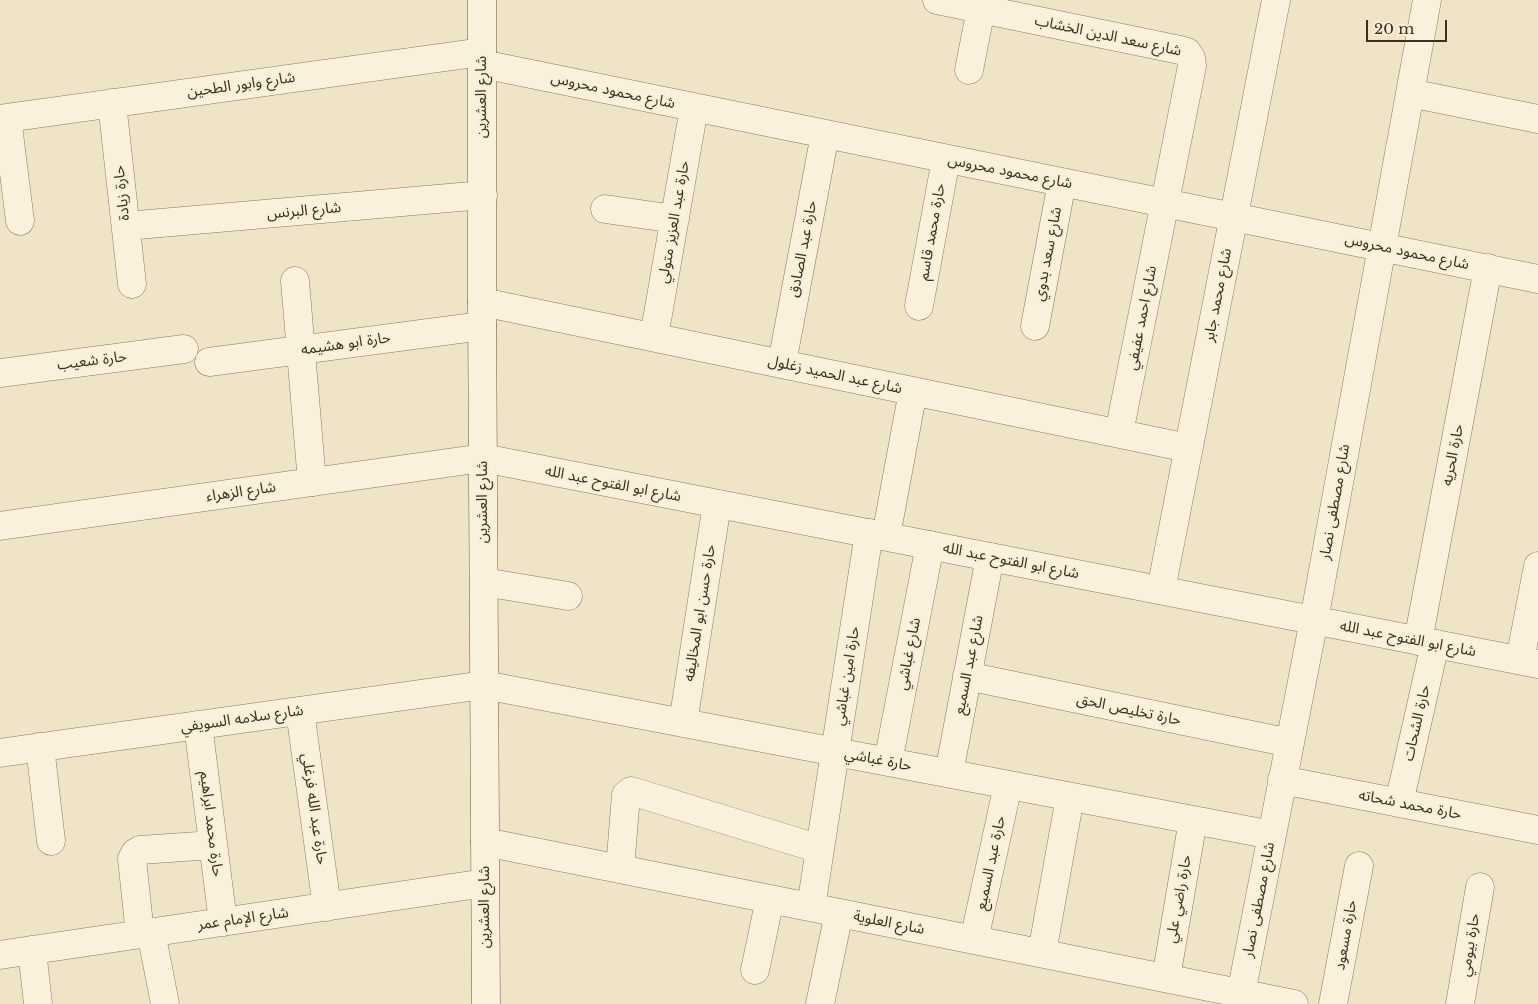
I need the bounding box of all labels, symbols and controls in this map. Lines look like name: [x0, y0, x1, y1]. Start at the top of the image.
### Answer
scale bar: [1368, 10, 1449, 42]
street label: شارع سعد الدين الخشاب: [1033, 12, 1183, 60]
text: 20 m: [1374, 19, 1414, 38]
street label: شارع العشرين: [473, 56, 491, 138]
street label: شارع وابور الطحين: [186, 69, 296, 101]
street label: شارع محمود محروس: [549, 69, 677, 113]
street label: شارع محمود محروس: [946, 151, 1074, 193]
street label: حارة عبد العزيز متولي: [654, 159, 694, 285]
street label: حارة زيادة: [110, 164, 134, 222]
street label: حارة محمد قاسم: [915, 182, 949, 282]
street label: شارع البرنس: [266, 199, 342, 223]
street label: حارة عبد الصادق: [785, 199, 821, 299]
street label: شارع سعد بدوي: [1030, 205, 1066, 303]
street label: شارع محمود محروس: [1343, 230, 1471, 274]
street label: شارع محمد جابر: [1200, 247, 1236, 343]
street label: شارع احمد عفيفي: [1123, 264, 1161, 372]
street label: حارة ابو هشيمه: [300, 329, 392, 359]
street label: حارة شعيب: [56, 348, 128, 374]
street label: شارع عبد الحميد زغلول: [766, 352, 904, 398]
street label: حارة الحريه: [1438, 422, 1468, 488]
street label: شارع مصطفى نصار: [1316, 443, 1354, 561]
street label: شارع العشرين: [474, 461, 492, 543]
street label: شارع ابو الفتوح عبد الله: [543, 462, 683, 506]
street label: شارع الزهراء: [205, 478, 277, 506]
street label: شارع ابو الفتوح عبد الله: [941, 539, 1081, 583]
street label: حارة حسن ابو المخاليفه: [680, 543, 720, 683]
street label: شارع عبد السميع: [951, 614, 987, 716]
street label: شارع غباشي: [893, 616, 925, 692]
street label: شارع ابو الفتوح عبد الله: [1338, 617, 1478, 661]
street label: حارة امين غباشي: [830, 625, 864, 727]
street label: حارة الشحات: [1400, 683, 1434, 763]
street label: حارة تخليص الحق: [1075, 690, 1183, 730]
street label: شارع سلامه السويفي: [179, 701, 305, 737]
street label: حارة غباشي: [843, 745, 913, 775]
street label: حارة عبد الله فرغلي: [297, 752, 331, 866]
street label: حارة محمد ابراهيم: [196, 770, 226, 878]
street label: حارة محمد شحاته: [1357, 786, 1463, 824]
street label: حارة عبد السميع: [972, 814, 1010, 912]
street label: شارع مصطفى نصار: [1239, 841, 1279, 959]
street label: حارة راضي علي: [1162, 854, 1196, 944]
street label: شارع العشرين: [476, 866, 494, 948]
street label: حارة مسعود: [1331, 898, 1361, 972]
street label: شارع الإمام عمر: [196, 904, 290, 934]
street label: شارع العلوية: [852, 907, 926, 939]
street label: حارة بيومي: [1456, 912, 1484, 978]

